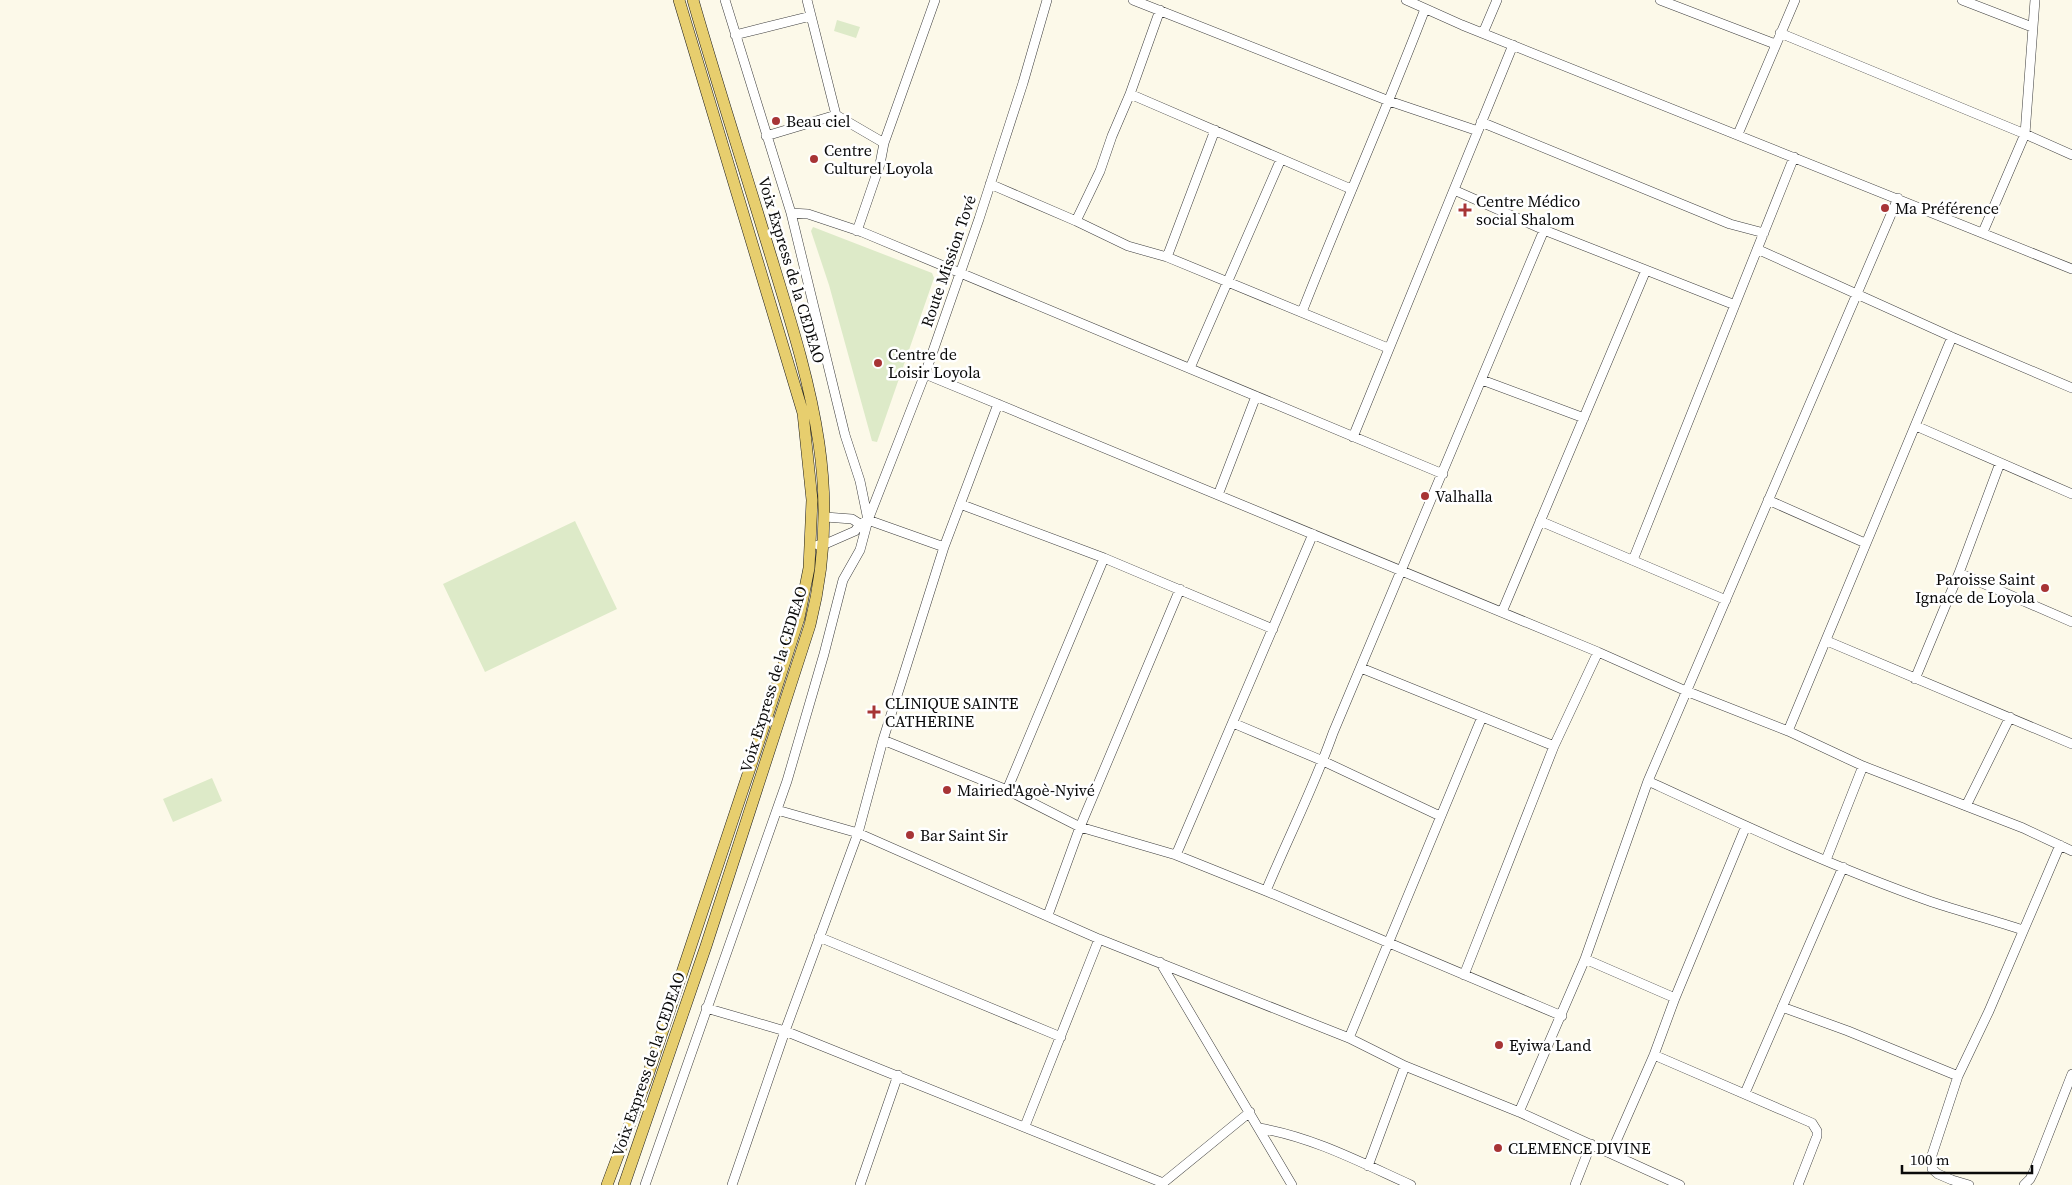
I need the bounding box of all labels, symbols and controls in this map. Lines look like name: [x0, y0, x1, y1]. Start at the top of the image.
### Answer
place label: Beau ciel: [786, 110, 851, 132]
marker: Beau ciel: [770, 115, 782, 127]
place label: Centre Culturel Loyola: [824, 139, 934, 179]
marker: Centre Culturel Loyola: [808, 153, 820, 165]
street label: Voix Express de la CEDEAO: [753, 174, 831, 366]
place label: Centre Médico social Shalom: [1476, 190, 1580, 230]
street label: Route Mission Tové: [915, 192, 981, 330]
place label: Ma Préférence: [1895, 197, 1999, 219]
marker: Ma Préférence: [1879, 202, 1891, 214]
marker: Centre Médico social Shalom: [1458, 203, 1472, 217]
place label: Centre de Loisir Loyola: [888, 343, 982, 383]
marker: Centre de Loisir Loyola: [872, 357, 884, 369]
place label: Valhalla: [1435, 485, 1494, 507]
marker: Valhalla: [1419, 490, 1431, 502]
place label: Paroisse Saint Ignace de Loyola: [1915, 568, 2036, 608]
marker: Paroisse Saint Ignace de Loyola: [2039, 582, 2051, 594]
street label: Voix Express de la CEDEAO: [734, 583, 812, 775]
place label: CLINIQUE SAINTE CATHERINE: [885, 692, 1019, 732]
marker: CLINIQUE SAINTE CATHERINE: [867, 705, 881, 719]
place label: Mairied'Agoè-Nyivé: [957, 779, 1095, 801]
marker: Mairied'Agoè-Nyivé: [941, 784, 953, 796]
place label: Bar Saint Sir: [920, 824, 1008, 846]
marker: Bar Saint Sir: [904, 829, 916, 841]
street label: Voix Express de la CEDEAO: [606, 969, 690, 1159]
place label: Eyiwa Land: [1509, 1034, 1591, 1056]
marker: Eyiwa Land: [1493, 1039, 1505, 1051]
place label: CLEMENCE DIVINE: [1508, 1137, 1651, 1159]
marker: CLEMENCE DIVINE: [1492, 1142, 1504, 1154]
scale bar: [1902, 1142, 2032, 1174]
text: 100 m: [1910, 1149, 1950, 1170]

